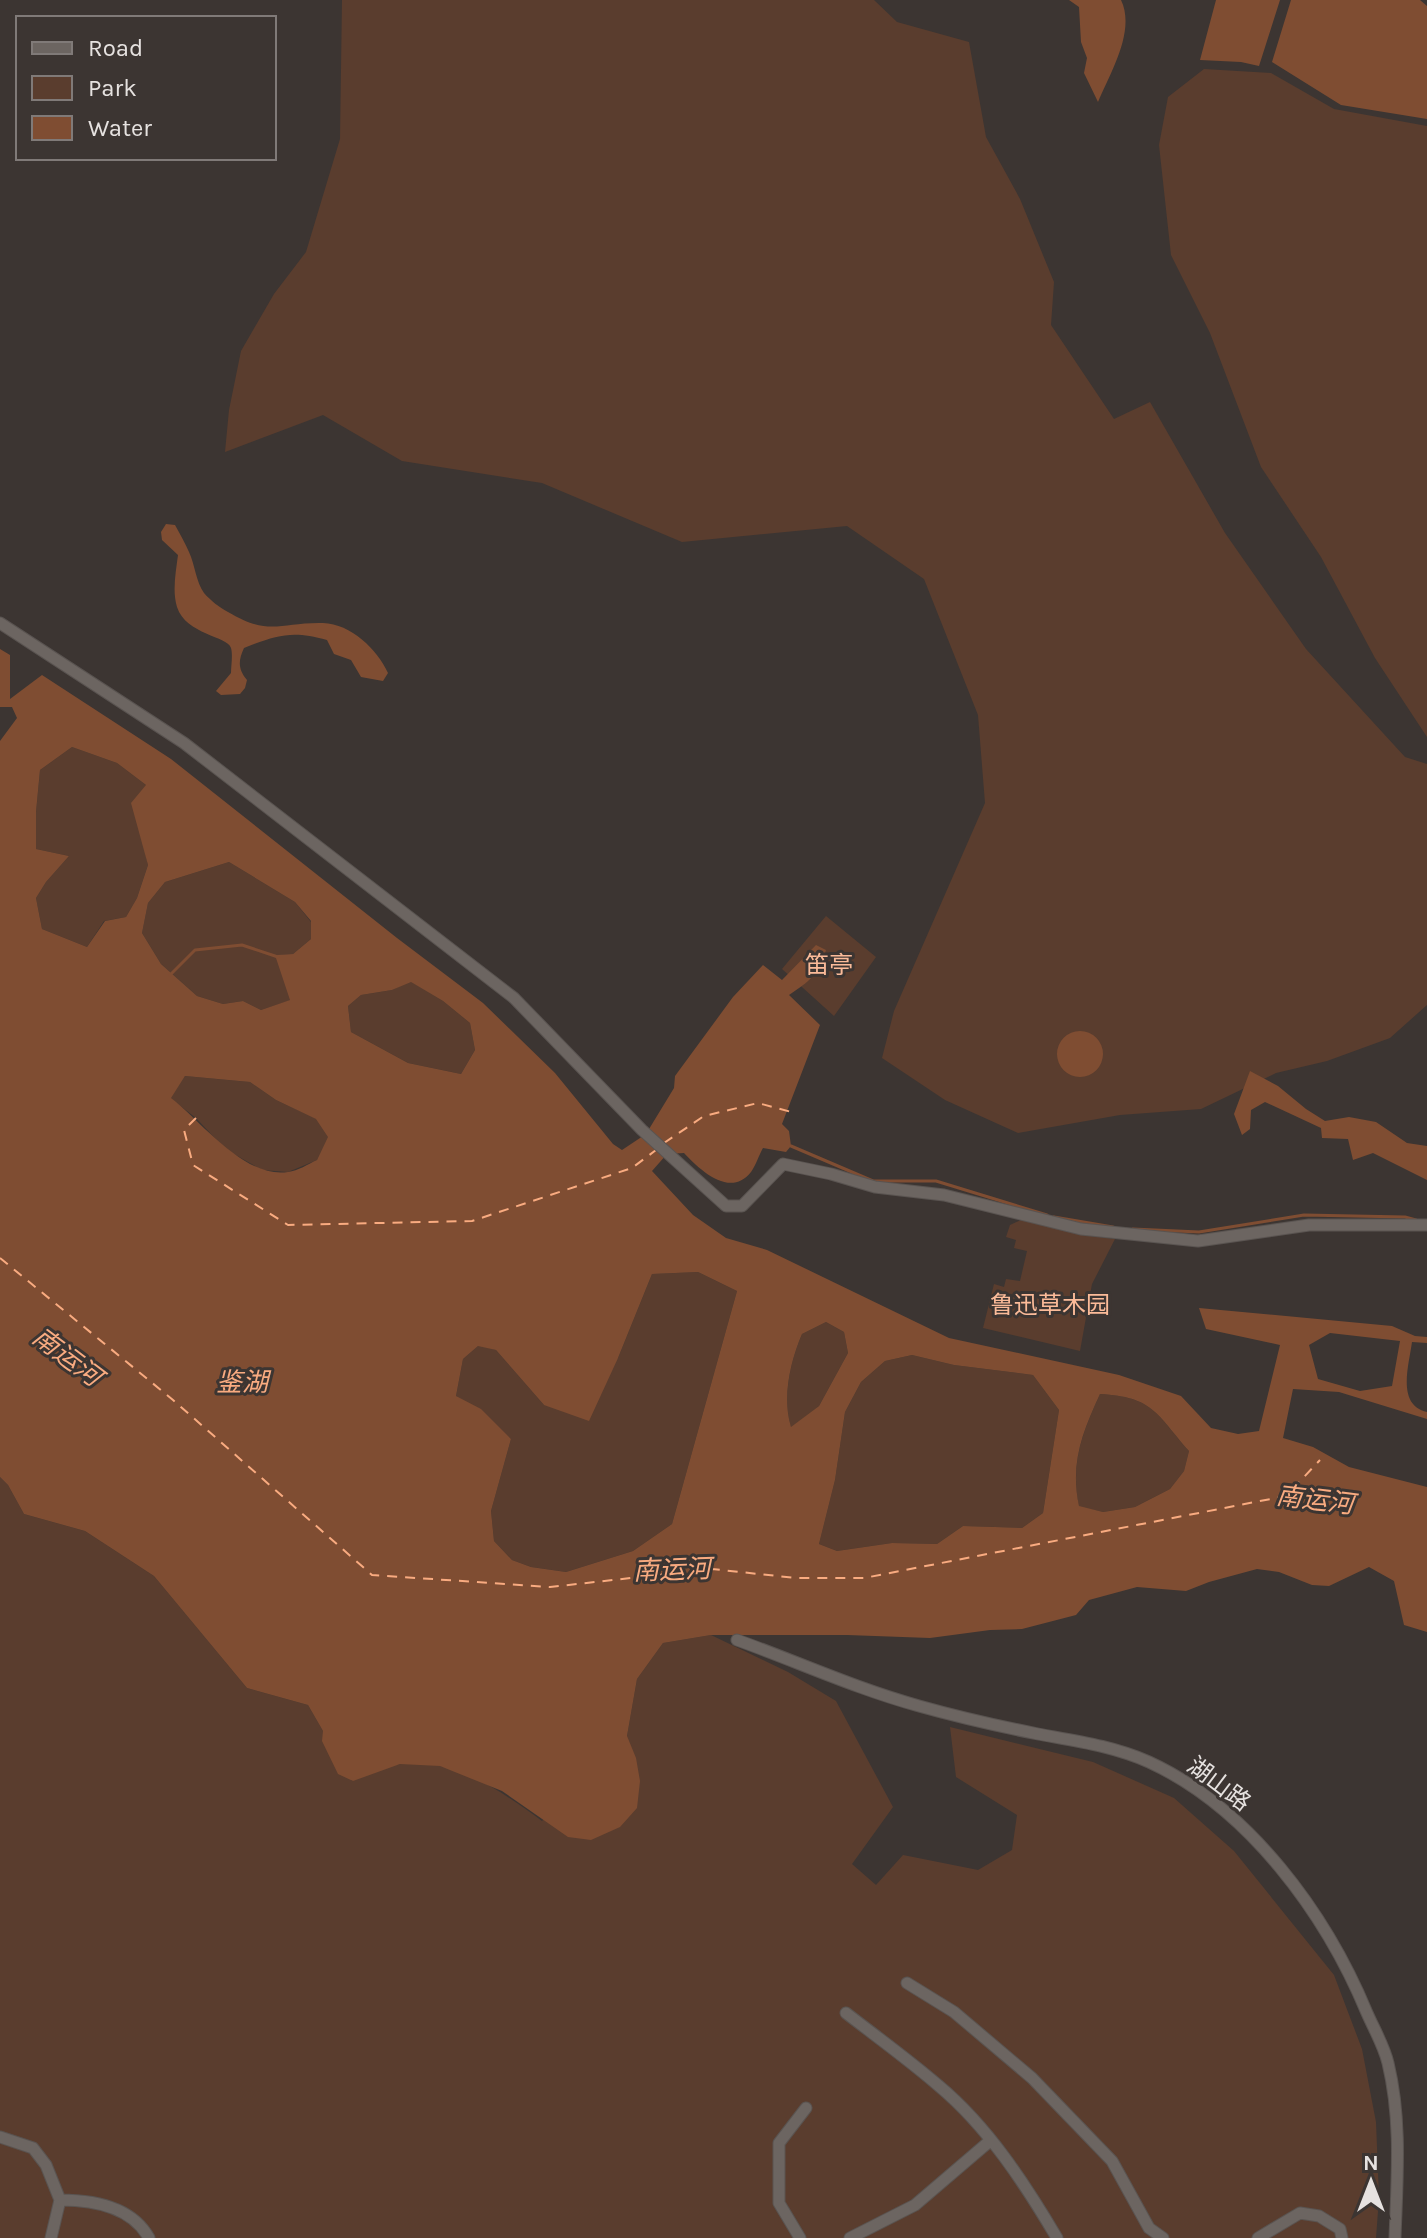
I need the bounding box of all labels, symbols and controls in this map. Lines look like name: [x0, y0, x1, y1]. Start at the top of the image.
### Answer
legend: [16, 16, 276, 160]
text: Road: [88, 34, 143, 62]
text: Park: [88, 74, 137, 102]
text: Water: [88, 114, 152, 142]
park label: 笛亭: [805, 951, 853, 979]
park label: 鲁迅草木园: [990, 1291, 1110, 1319]
water label: 南运河: [27, 1321, 111, 1396]
water label: 鉴湖: [216, 1367, 272, 1398]
water label: 南运河: [1274, 1480, 1361, 1521]
water label: 南运河: [632, 1553, 717, 1587]
street label: 湖山路: [1182, 1751, 1256, 1817]
north arrow: [1331, 2142, 1411, 2222]
text: N: [1363, 2150, 1379, 2176]

